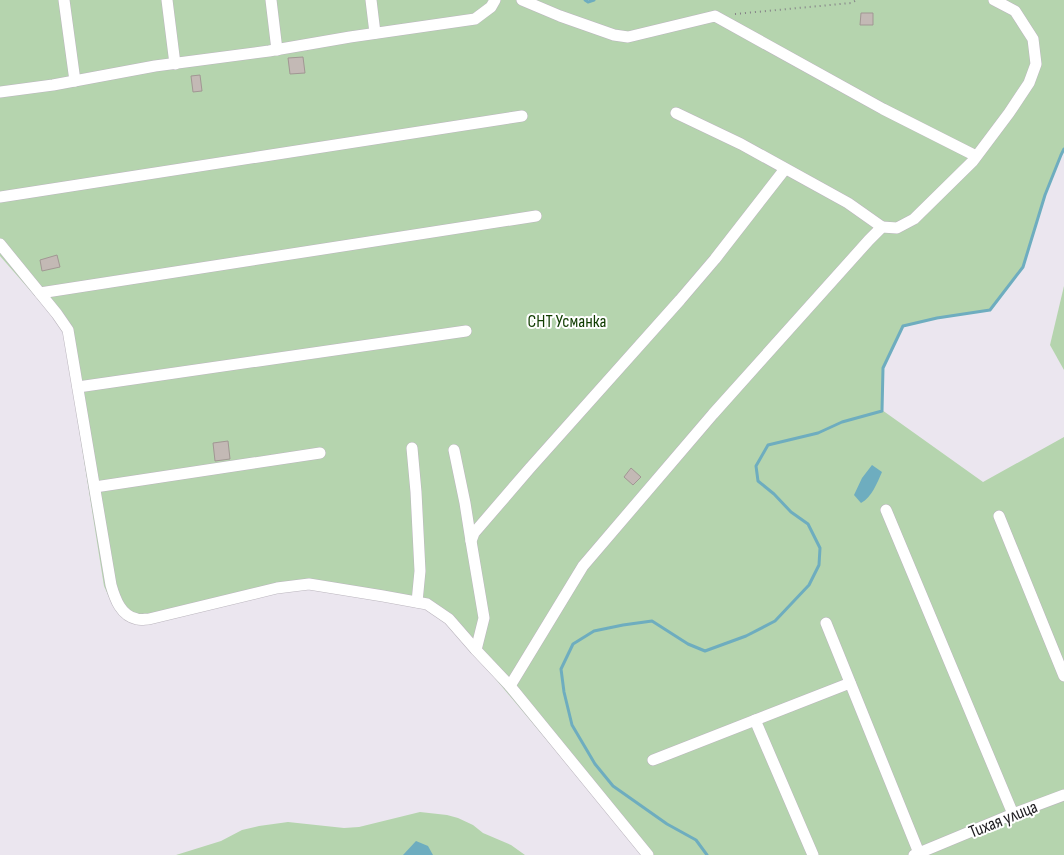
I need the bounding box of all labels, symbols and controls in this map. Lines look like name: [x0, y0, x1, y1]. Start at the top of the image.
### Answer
park label: СНТ Усманка: [528, 311, 607, 332]
street label: Тихая улица: [966, 796, 1041, 843]

